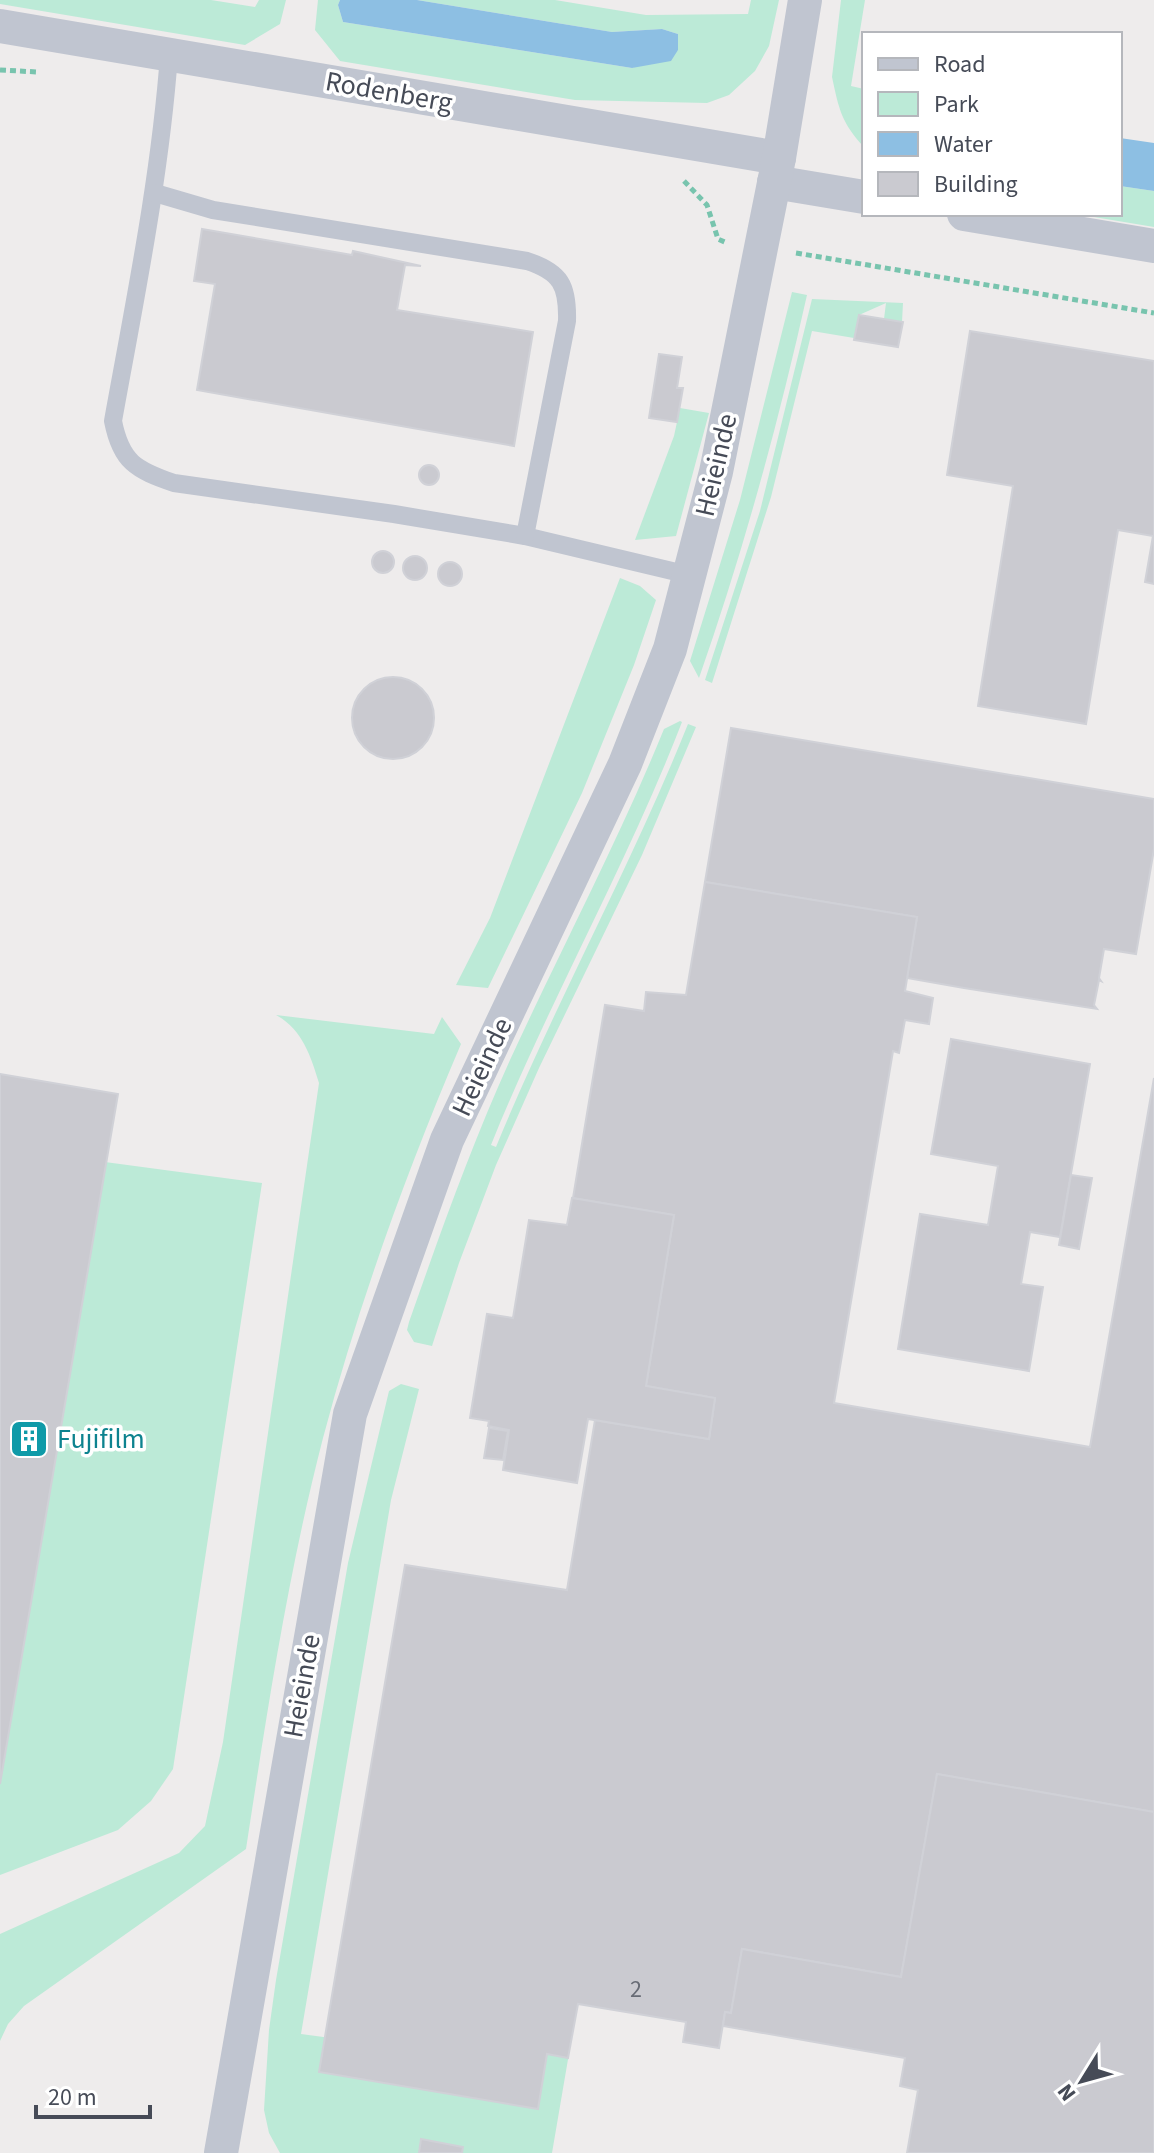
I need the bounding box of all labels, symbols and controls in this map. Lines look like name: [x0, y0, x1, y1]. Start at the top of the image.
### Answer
legend: [862, 32, 1122, 216]
text: Road: [934, 47, 986, 82]
street label: Rodenberg: [322, 61, 456, 123]
text: Park: [934, 87, 979, 122]
text: Water: [934, 127, 993, 162]
text: Building: [934, 167, 1018, 202]
street label: Heieinde: [685, 410, 747, 520]
street label: Heieinde: [442, 1011, 522, 1123]
building icon: Fujifilm: [8, 1418, 50, 1460]
place label: Fujifilm: [57, 1419, 145, 1459]
street label: Heieinde: [273, 1631, 331, 1741]
house number: 2: [630, 1972, 642, 2007]
north arrow: [1042, 2041, 1122, 2121]
scale bar: [36, 2069, 150, 2119]
text: N: [1050, 2077, 1084, 2108]
text: 20 m: [48, 2080, 97, 2115]

